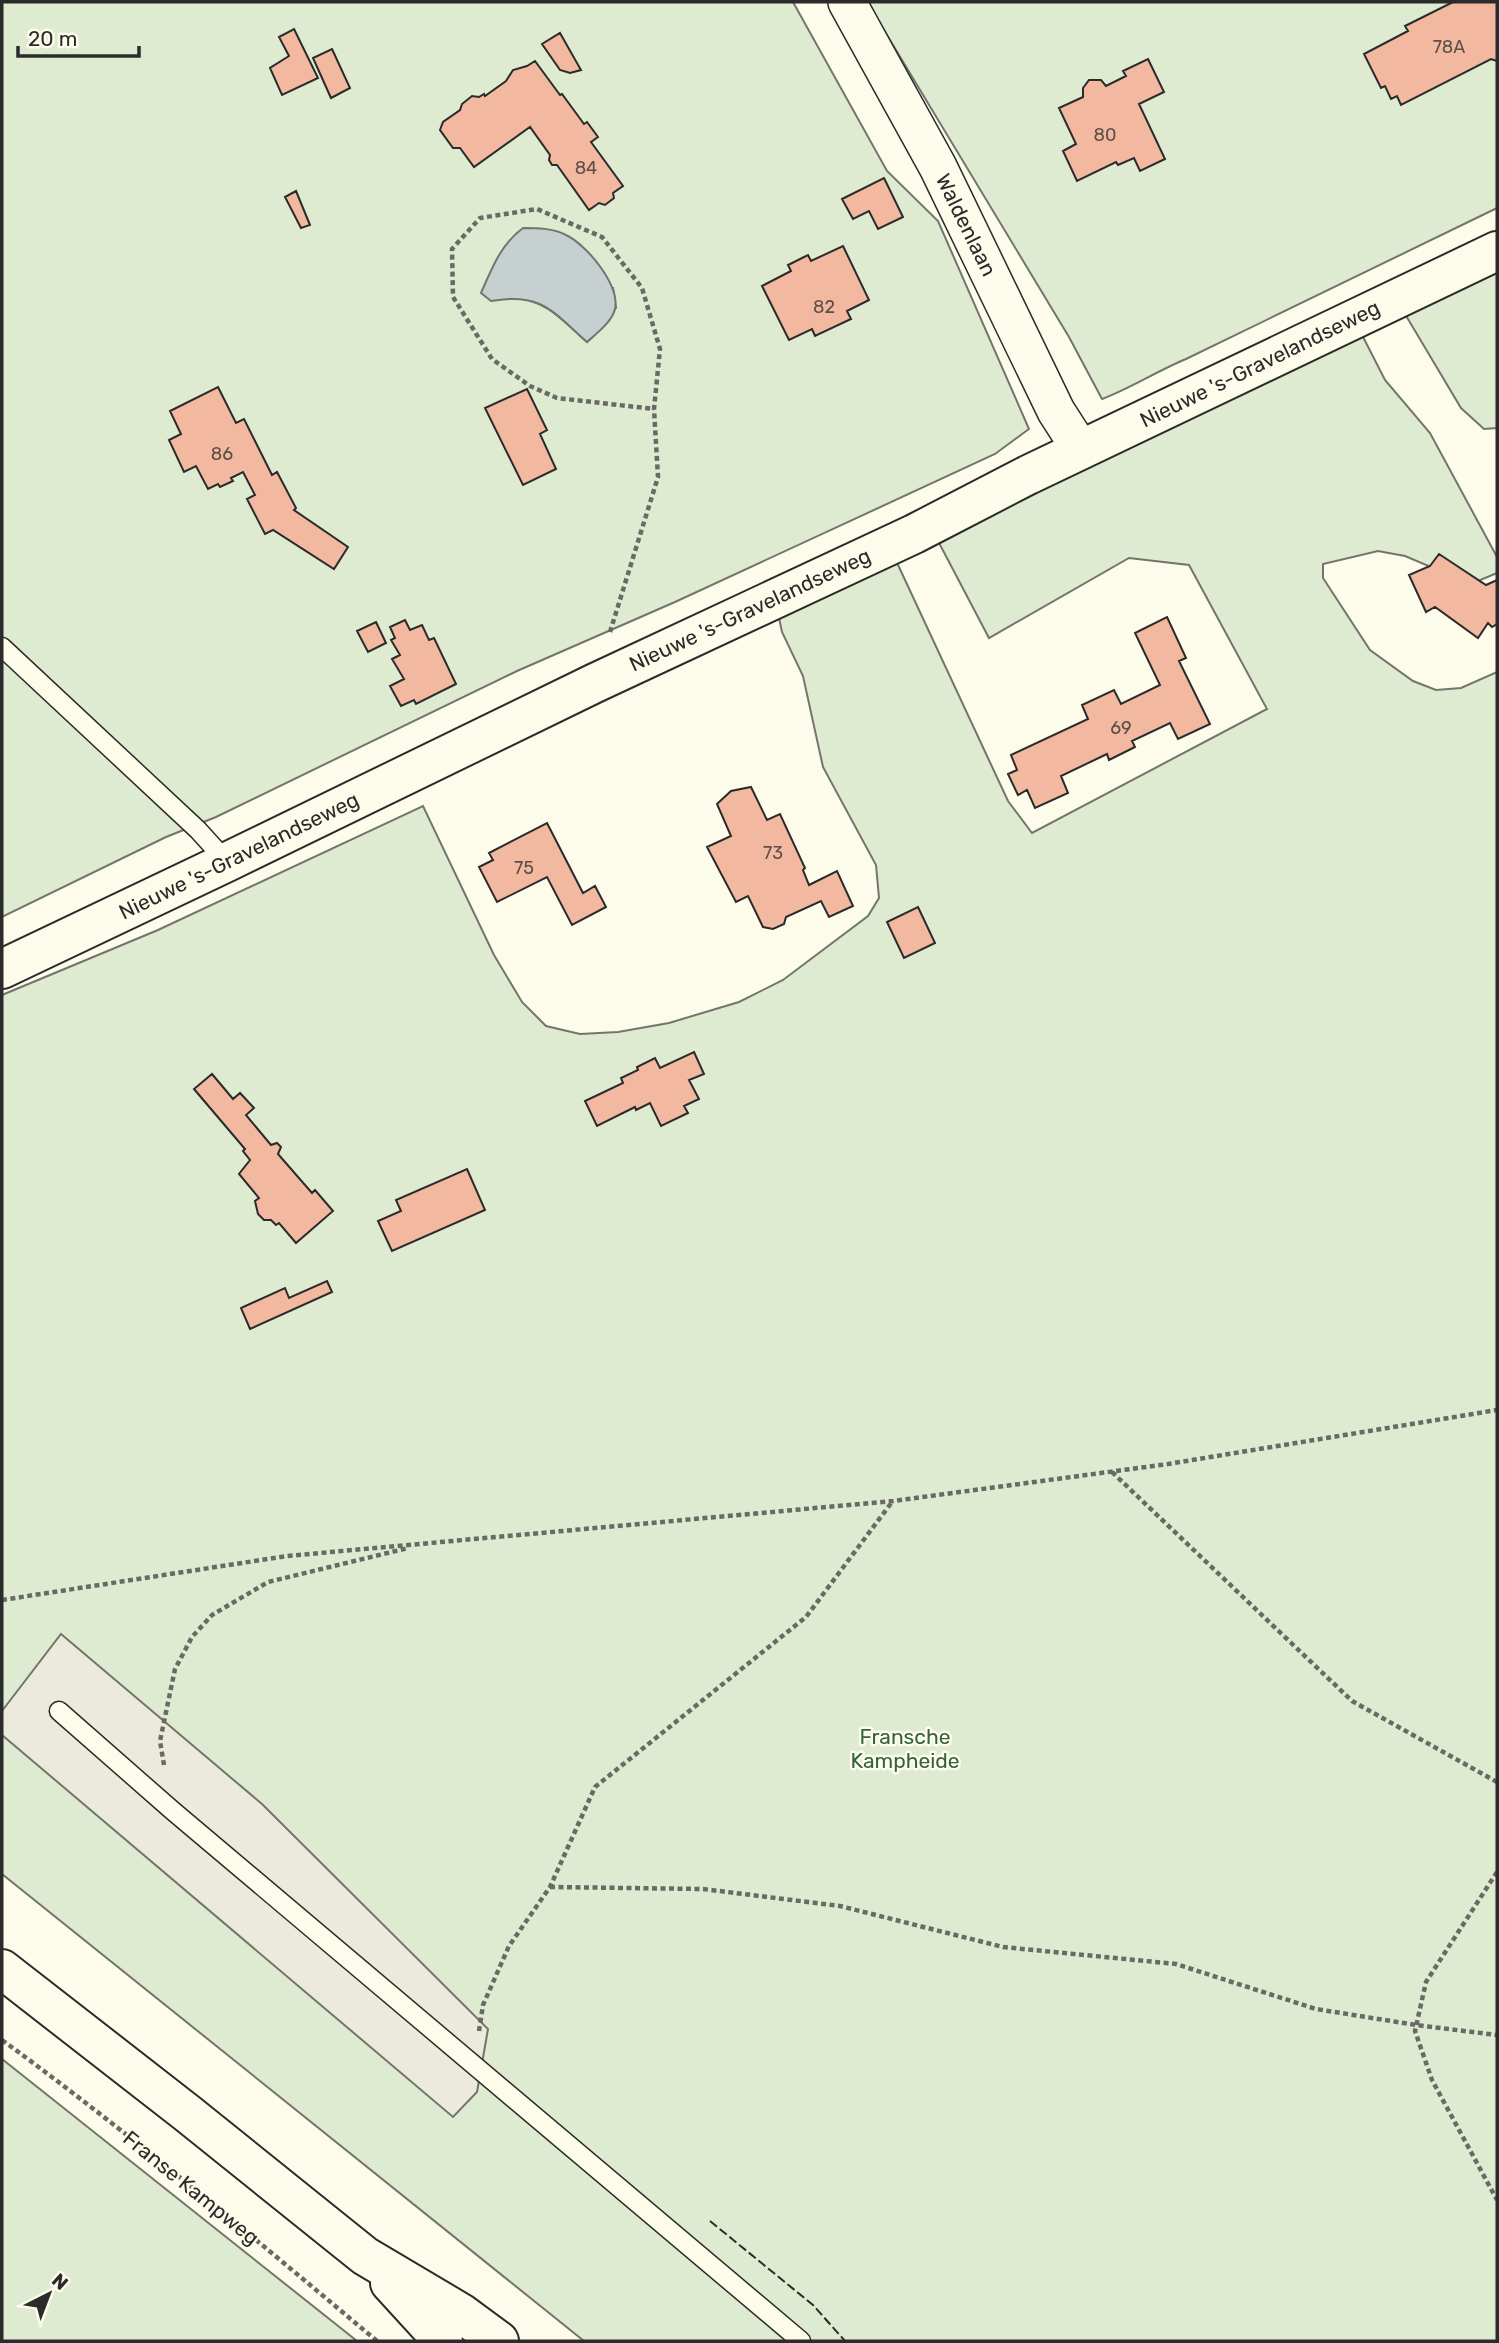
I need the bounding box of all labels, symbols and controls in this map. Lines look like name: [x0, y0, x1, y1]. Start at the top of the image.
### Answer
scale bar: [18, 14, 138, 58]
text: 20 m: [28, 26, 77, 51]
house number: 78A: [1433, 36, 1465, 58]
house number: 80: [1094, 124, 1116, 146]
house number: 84: [575, 157, 597, 179]
street label: Waldenlaan: [931, 169, 1002, 280]
street label: Nieuwe 's-Gravelandseweg: [1136, 295, 1384, 433]
house number: 82: [813, 296, 835, 318]
house number: 86: [211, 443, 233, 465]
street label: Nieuwe 's-Gravelandseweg: [625, 542, 875, 677]
house number: 69: [1110, 717, 1132, 739]
street label: Nieuwe 's-Gravelandseweg: [115, 787, 363, 925]
house number: 73: [763, 842, 783, 864]
house number: 75: [514, 857, 534, 879]
park label: Fransche Kampheide: [850, 1724, 960, 1773]
street label: Franse Kampweg: [118, 2125, 264, 2250]
north arrow: [14, 2259, 84, 2329]
text: N: [47, 2269, 73, 2295]

